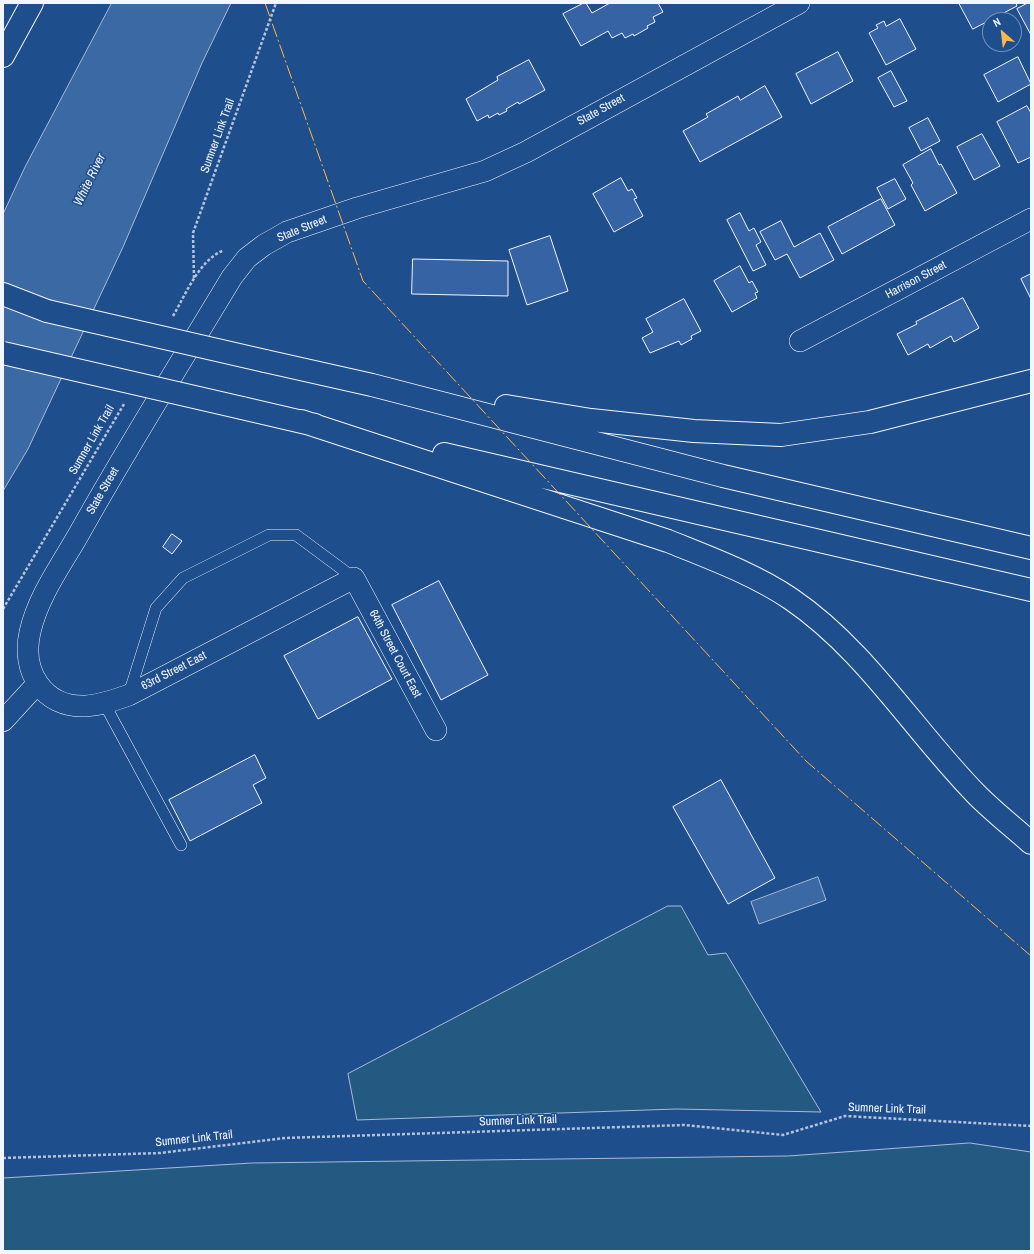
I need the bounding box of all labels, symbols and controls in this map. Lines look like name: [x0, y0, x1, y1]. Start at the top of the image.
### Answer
north arrow: [982, 12, 1022, 52]
text: N: [991, 15, 1003, 30]
street label: State Street: [575, 91, 627, 129]
street label: Sumner Link Trail: [198, 97, 238, 175]
water label: White River: [71, 151, 109, 209]
street label: State Street: [275, 213, 329, 245]
street label: Harrison Street: [883, 258, 949, 302]
street label: Sumner Link Trail: [66, 403, 118, 477]
street label: State Street: [84, 465, 122, 517]
street label: 64th Street Court East: [366, 608, 424, 700]
street label: 63rd Street East: [139, 648, 209, 694]
street label: Sumner Link Trail: [848, 1100, 926, 1118]
street label: Sumner Link Trail: [479, 1112, 557, 1130]
street label: Sumner Link Trail: [155, 1128, 233, 1150]

